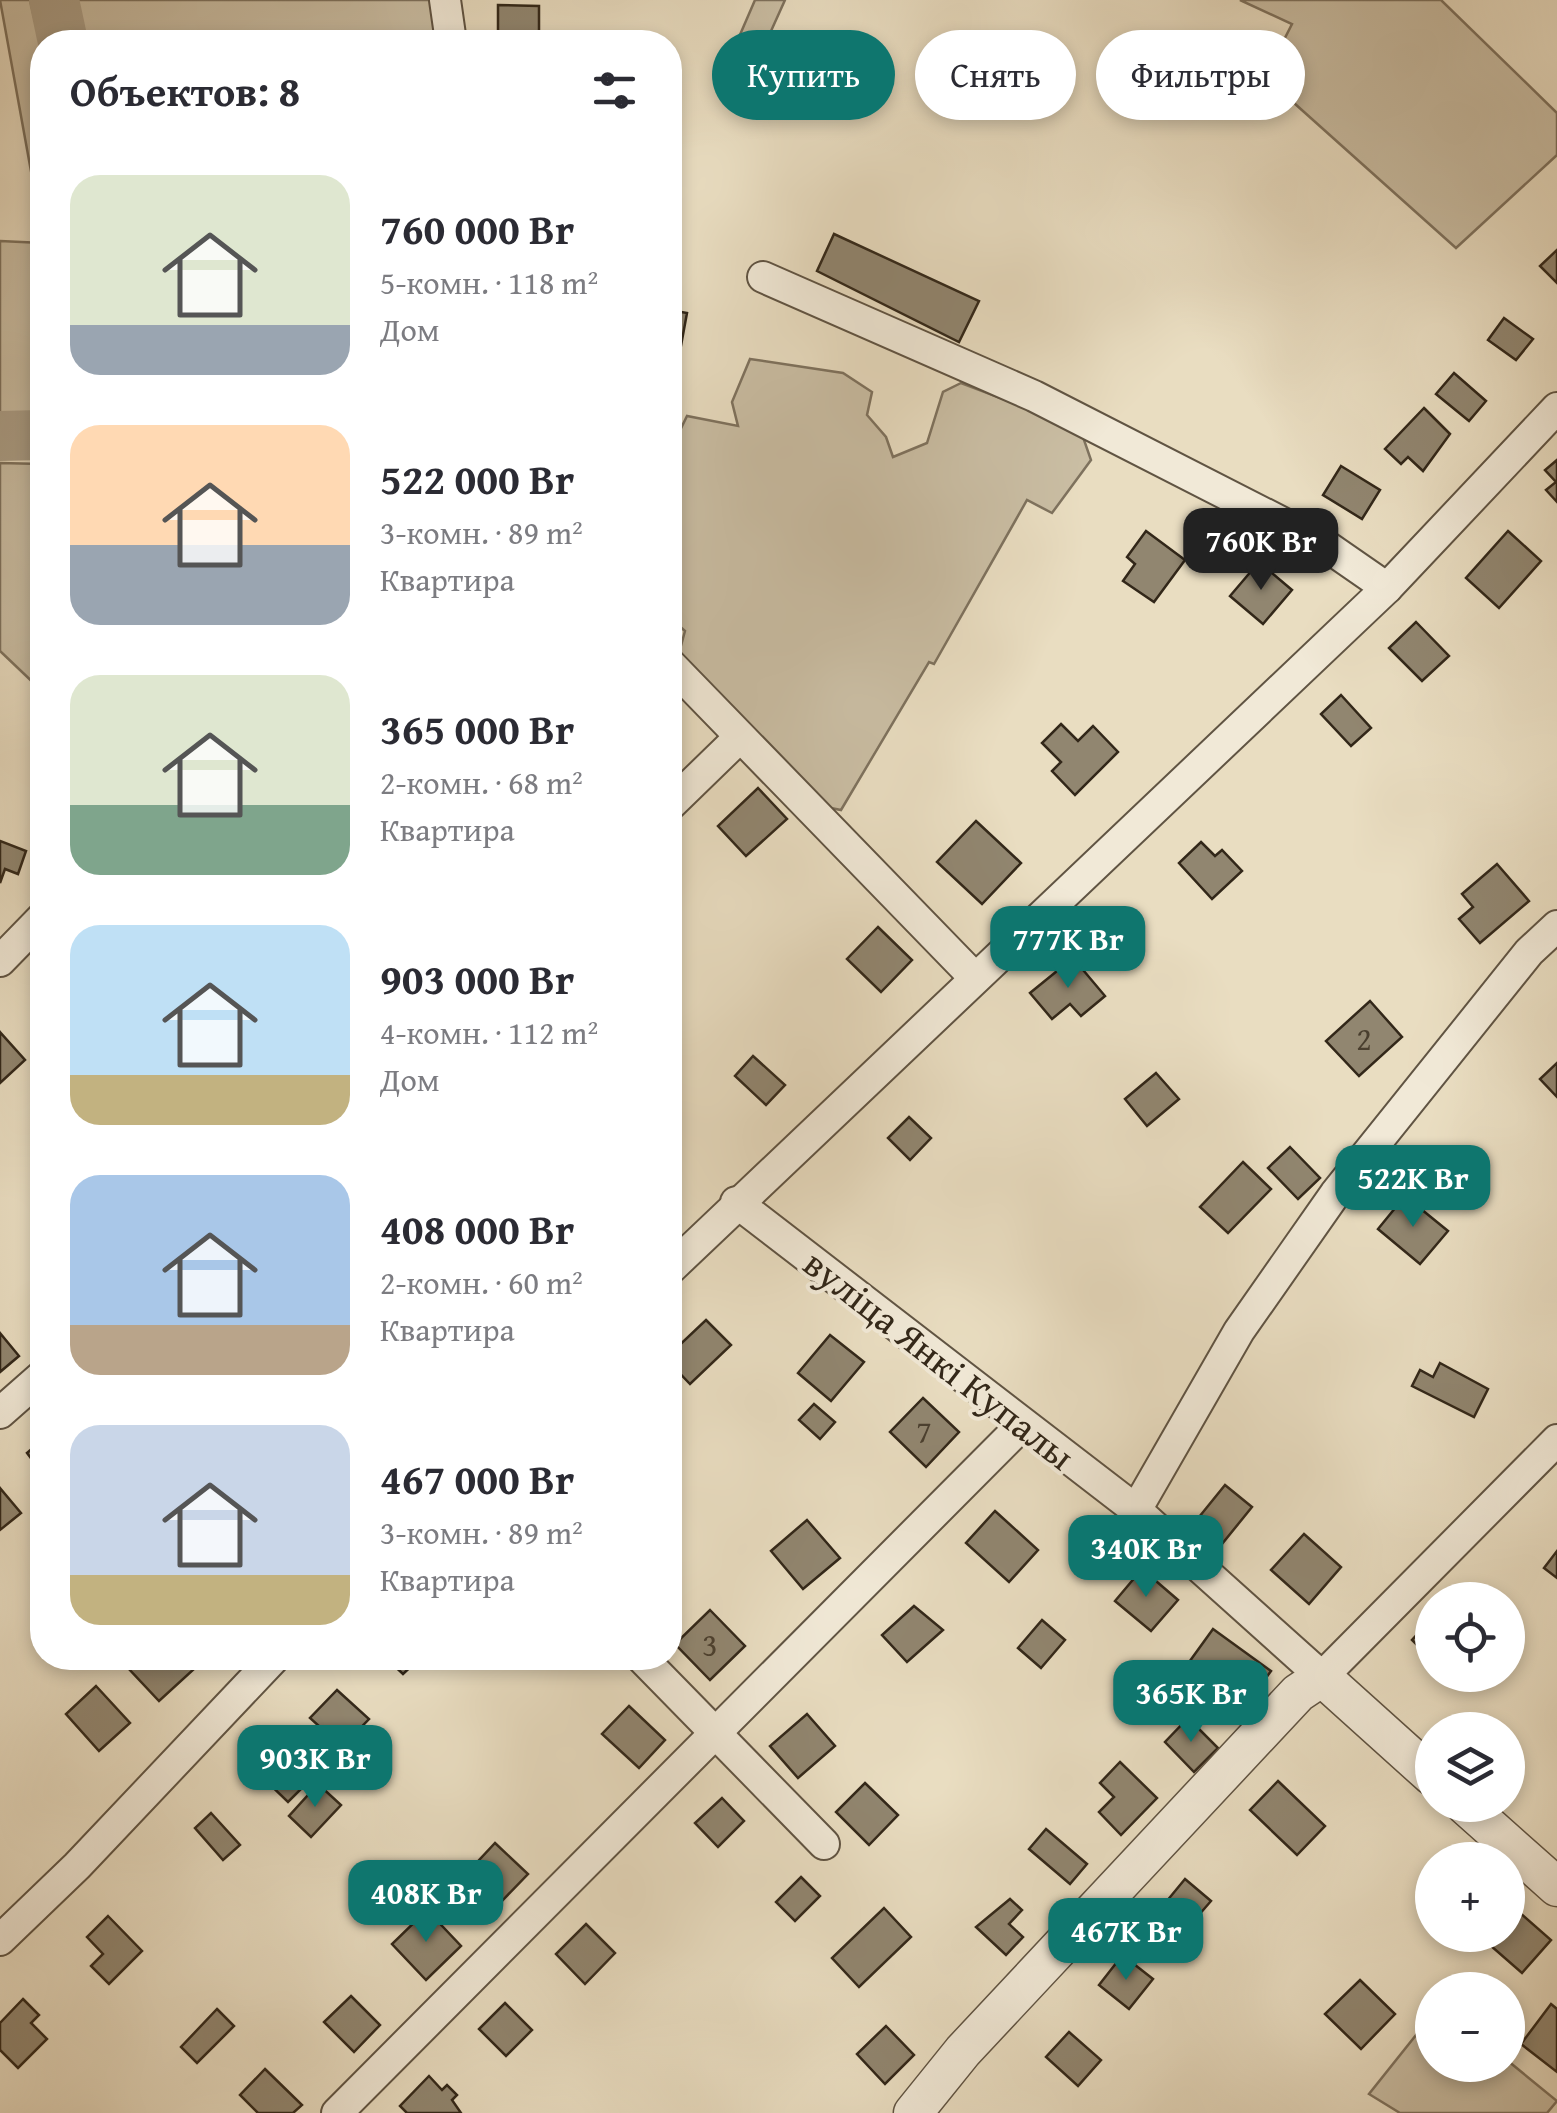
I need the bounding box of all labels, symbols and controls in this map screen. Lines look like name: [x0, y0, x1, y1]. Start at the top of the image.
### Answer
chip: Купить: [712, 30, 895, 120]
chip: Снять: [915, 30, 1076, 120]
chip: Фильтры: [1096, 30, 1305, 120]
text: Объектов: 8: [70, 60, 300, 121]
icon: filters: [587, 63, 642, 118]
text: 760 000 Br: [380, 198, 574, 259]
icon: home: [150, 215, 270, 335]
text: 5-комн. · 118 m²: [380, 259, 598, 306]
text: Дом: [380, 306, 440, 353]
text: 522 000 Br: [380, 448, 574, 509]
icon: home: [150, 465, 270, 585]
pin: 760K Br: [1169, 508, 1353, 593]
text: 3-комн. · 89 m²: [380, 509, 583, 556]
text: 760K Br: [1205, 517, 1317, 564]
text: Квартира: [380, 556, 515, 603]
text: 365 000 Br: [380, 698, 574, 759]
icon: home: [150, 715, 270, 835]
text: 2-комн. · 68 m²: [380, 759, 583, 806]
text: Квартира: [380, 806, 515, 853]
pin: 777K Br: [976, 906, 1160, 991]
text: 777K Br: [1012, 915, 1124, 962]
text: 903 000 Br: [380, 948, 574, 1009]
icon: home: [150, 965, 270, 1085]
text: 4-комн. · 112 m²: [380, 1009, 598, 1056]
house number: 2: [1356, 1015, 1372, 1062]
text: Дом: [380, 1056, 440, 1103]
pin: 522K Br: [1321, 1145, 1505, 1230]
text: 522K Br: [1357, 1154, 1469, 1201]
text: 408 000 Br: [380, 1198, 574, 1259]
icon: home: [150, 1215, 270, 1335]
street label: вуліца Янкі Купалы: [792, 1235, 1087, 1483]
text: 2-комн. · 60 m²: [380, 1259, 583, 1306]
text: Квартира: [380, 1306, 515, 1353]
house number: 7: [916, 1408, 932, 1455]
text: 467 000 Br: [380, 1448, 574, 1509]
icon: home: [150, 1465, 270, 1585]
text: 3-комн. · 89 m²: [380, 1509, 583, 1556]
pin: 340K Br: [1054, 1515, 1238, 1600]
text: 340K Br: [1090, 1524, 1202, 1571]
text: Квартира: [380, 1556, 515, 1603]
map controls: [1415, 1582, 1525, 2082]
button: locate: [1415, 1582, 1525, 1692]
house number: 3: [702, 1621, 718, 1668]
pin: 365K Br: [1099, 1660, 1283, 1745]
text: 365K Br: [1135, 1669, 1247, 1716]
button: layers: [1415, 1712, 1525, 1822]
pin: 903K Br: [223, 1725, 407, 1810]
text: 903K Br: [259, 1734, 371, 1781]
button: +: [1415, 1842, 1525, 1952]
pin: 408K Br: [334, 1860, 518, 1945]
text: 408K Br: [370, 1869, 482, 1916]
pin: 467K Br: [1034, 1898, 1218, 1983]
text: 467K Br: [1070, 1907, 1182, 1954]
button: −: [1415, 1972, 1525, 2082]

